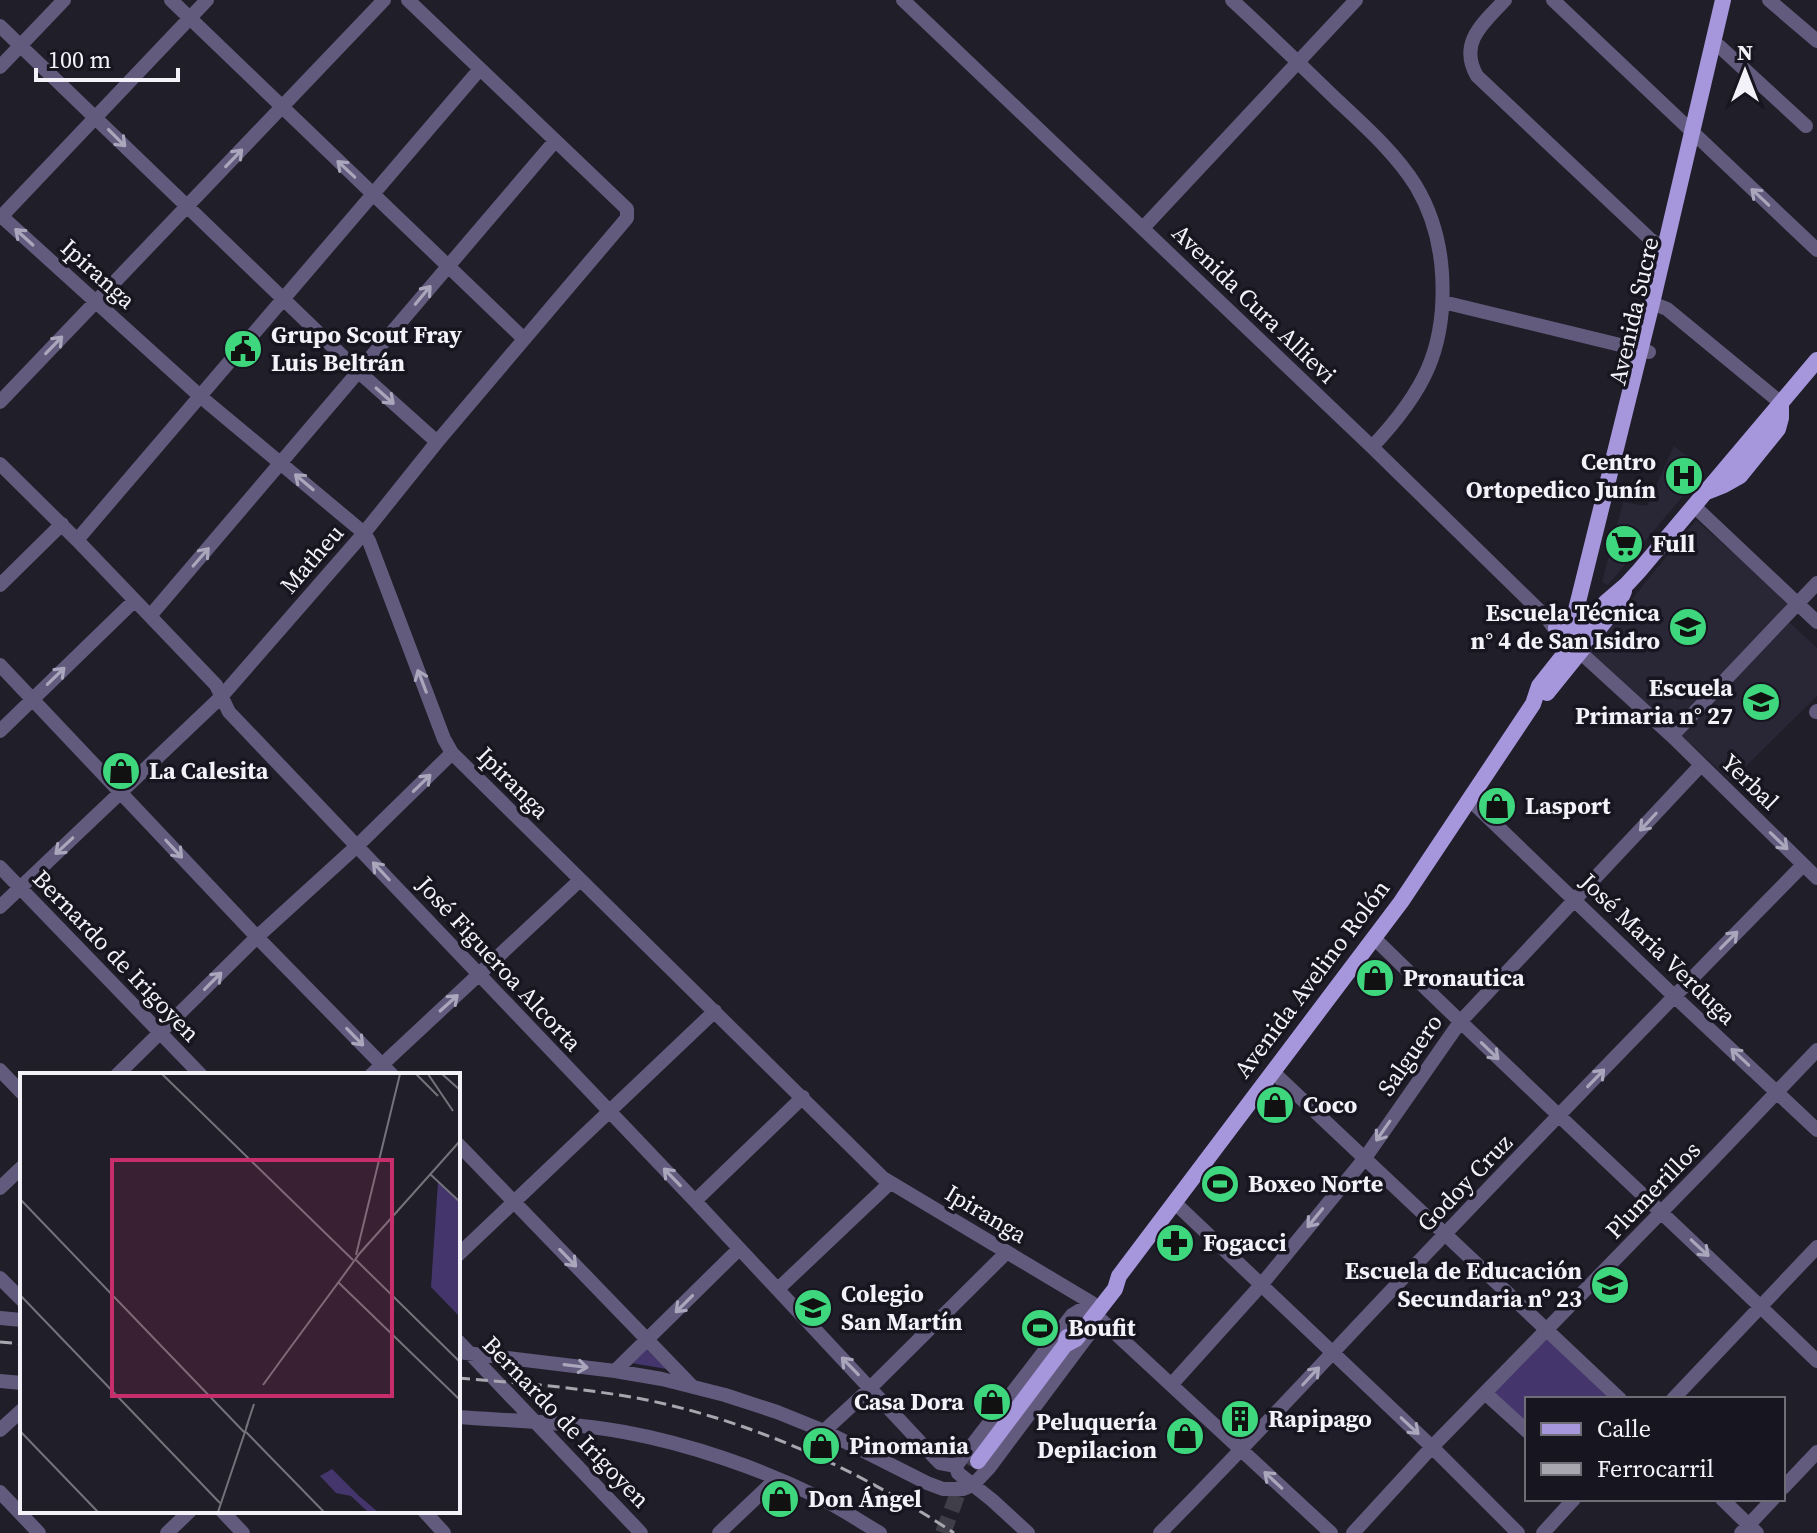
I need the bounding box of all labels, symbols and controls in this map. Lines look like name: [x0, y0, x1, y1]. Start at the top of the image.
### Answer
scale bar: [36, 32, 178, 82]
north arrow: [1705, 32, 1785, 112]
text: N: [1737, 37, 1753, 67]
text: 100 m: [48, 43, 111, 76]
one-way arrow: [107, 128, 126, 147]
one-way arrow: [224, 149, 243, 168]
one-way arrow: [337, 160, 356, 179]
one-way arrow: [1750, 187, 1770, 206]
street label: Avenida Cura Allievi: [1165, 217, 1344, 391]
one-way arrow: [15, 228, 35, 246]
street label: Ipiranga: [54, 231, 143, 317]
street label: Avenida Sucre: [1600, 234, 1667, 388]
one-way arrow: [414, 285, 432, 306]
place label: Grupo Scout Fray Luis Beltrán: [271, 318, 462, 379]
public building icon: Grupo Scout Fray Luis Beltrán: [222, 328, 264, 370]
one-way arrow: [44, 336, 63, 355]
one-way arrow: [375, 386, 395, 404]
place label: Centro Ortopedico Junín: [1466, 445, 1656, 506]
hospital icon: Centro Ortopedico Junín: [1663, 455, 1705, 497]
one-way arrow: [293, 474, 314, 492]
street label: Matheu: [272, 517, 351, 600]
supermarket icon: Full: [1603, 523, 1645, 565]
place label: Full: [1652, 527, 1695, 560]
one-way arrow: [192, 548, 210, 568]
place label: Escuela Técnica n° 4 de San Isidro: [1471, 596, 1660, 657]
school or university icon: Escuela Técnica n° 4 de San Isidro: [1667, 606, 1709, 648]
one-way arrow: [46, 667, 66, 686]
one-way arrow: [414, 669, 428, 694]
place label: Escuela Primaria n° 27: [1575, 671, 1733, 732]
school or university icon: Escuela Primaria n° 27: [1740, 681, 1782, 723]
street label: Ipiranga: [470, 739, 557, 827]
street label: Yerbal: [1714, 746, 1786, 817]
shop icon: La Calesita: [100, 750, 142, 792]
place label: La Calesita: [149, 754, 269, 787]
one-way arrow: [412, 774, 431, 793]
shop icon: Lasport: [1476, 785, 1518, 827]
place label: Lasport: [1525, 789, 1611, 822]
one-way arrow: [1638, 812, 1657, 832]
one-way arrow: [1769, 831, 1788, 850]
one-way arrow: [55, 836, 74, 855]
one-way arrow: [165, 839, 184, 859]
one-way arrow: [371, 861, 390, 881]
street label: Bernardo de Irigoyen: [25, 862, 207, 1049]
street label: José Maria Verduga: [1572, 865, 1744, 1032]
street label: José Figueroa Alcorta: [409, 868, 590, 1059]
street label: Avenida Avelino Rolón: [1226, 873, 1397, 1085]
one-way arrow: [1719, 931, 1738, 950]
shop icon: Pronautica: [1354, 957, 1396, 999]
place label: Pronautica: [1403, 961, 1525, 994]
one-way arrow: [203, 972, 222, 991]
one-way arrow: [438, 995, 458, 1013]
street label: Salguero: [1369, 1007, 1450, 1102]
one-way arrow: [345, 1027, 364, 1047]
one-way arrow: [1480, 1041, 1500, 1060]
one-way arrow: [1730, 1047, 1750, 1066]
one-way arrow: [1586, 1068, 1605, 1088]
inset map: [20, 1073, 460, 1513]
shop icon: Coco: [1254, 1084, 1296, 1126]
place label: Coco: [1303, 1088, 1357, 1121]
one-way arrow: [1375, 1120, 1391, 1142]
street label: Godoy Cruz: [1410, 1126, 1520, 1239]
street label: Plumerillos: [1598, 1134, 1708, 1246]
sports icon: Boxeo Norte: [1199, 1163, 1241, 1205]
place label: Boxeo Norte: [1248, 1167, 1383, 1200]
one-way arrow: [663, 1168, 682, 1187]
street label: Ipiranga: [939, 1176, 1034, 1251]
one-way arrow: [1306, 1207, 1324, 1228]
pharmacy icon: Fogacci: [1154, 1222, 1196, 1264]
place label: Fogacci: [1203, 1226, 1287, 1259]
one-way arrow: [1690, 1239, 1710, 1258]
one-way arrow: [558, 1247, 576, 1267]
place label: Escuela de Educación Secundaria nº 23: [1345, 1254, 1582, 1315]
school or university icon: Escuela de Educación Secundaria nº 23: [1589, 1264, 1631, 1306]
place label: Colegio San Martín: [841, 1277, 963, 1338]
school or university icon: Colegio San Martín: [792, 1287, 834, 1329]
one-way arrow: [674, 1294, 694, 1313]
sports icon: Boufit: [1019, 1307, 1061, 1349]
place label: Boufit: [1068, 1311, 1136, 1344]
street label: Bernardo de Irigoyen: [475, 1328, 657, 1515]
one-way arrow: [842, 1357, 860, 1377]
one-way arrow: [562, 1359, 588, 1374]
one-way arrow: [1302, 1367, 1320, 1387]
shop icon: Casa Dora: [971, 1381, 1013, 1423]
place label: Casa Dora: [854, 1385, 964, 1418]
legend: [1525, 1397, 1785, 1501]
building icon: Rapipago: [1219, 1398, 1261, 1440]
place label: Rapipago: [1268, 1402, 1372, 1435]
place label: Peluquería Depilacion: [1036, 1405, 1157, 1466]
text: Calle: [1597, 1412, 1651, 1445]
shop icon: Peluquería Depilacion: [1164, 1415, 1206, 1457]
one-way arrow: [1400, 1416, 1419, 1435]
shop icon: Pinomania: [800, 1425, 842, 1467]
place label: Pinomania: [849, 1429, 969, 1462]
text: Ferrocarril: [1597, 1452, 1714, 1485]
one-way arrow: [1264, 1471, 1284, 1489]
shop icon: Don Ángel: [759, 1478, 801, 1520]
place label: Don Ángel: [808, 1482, 922, 1515]

